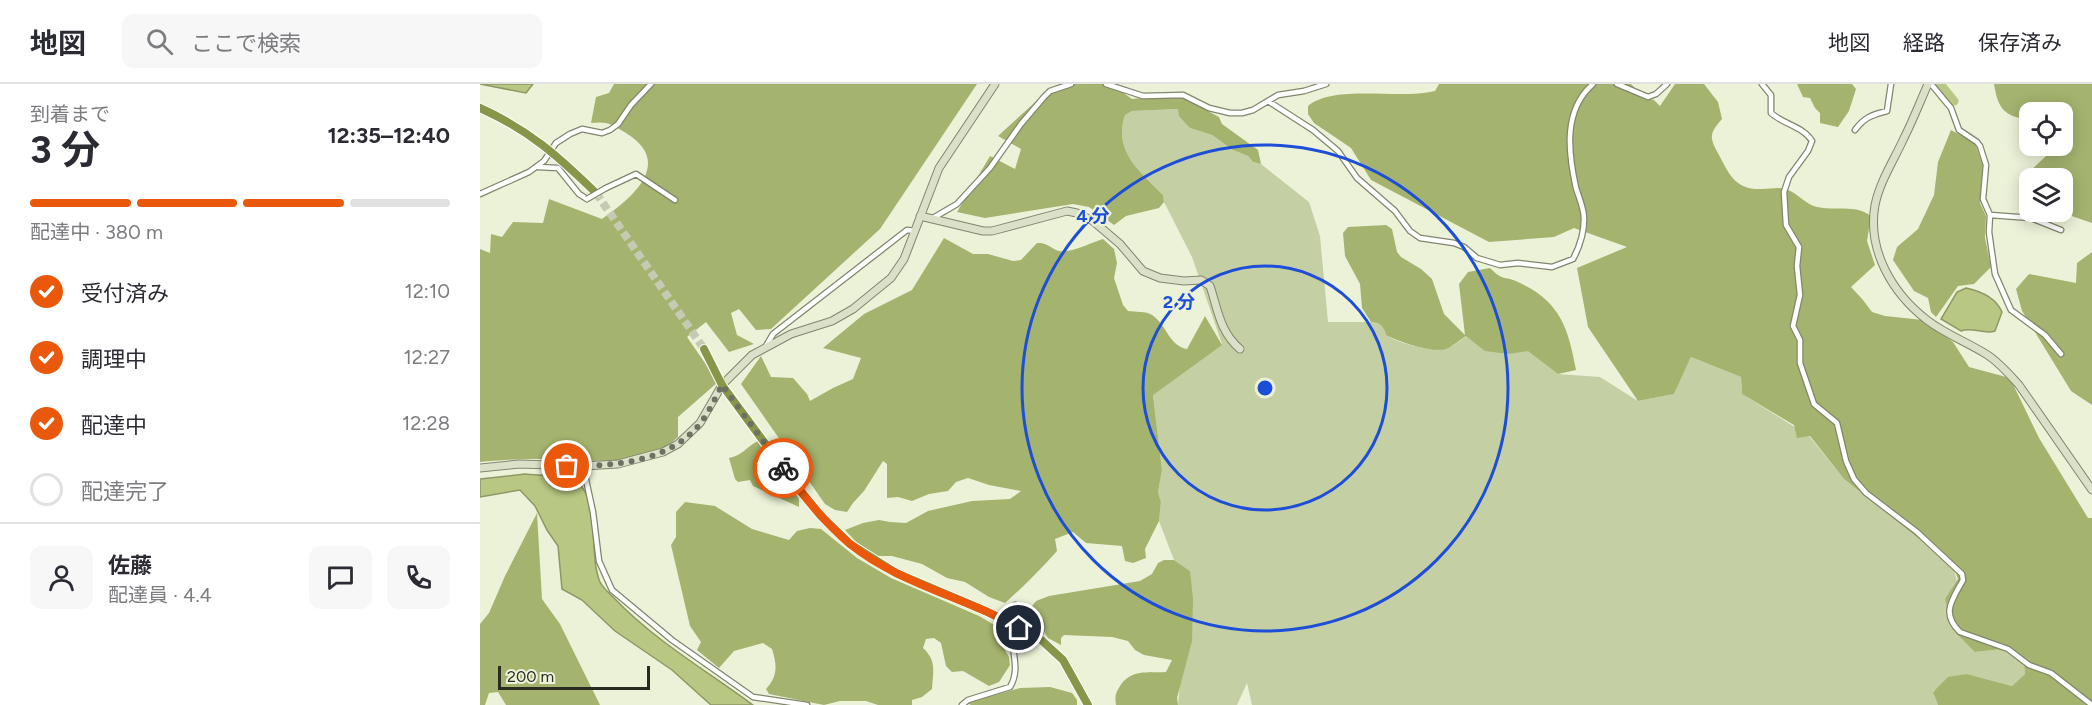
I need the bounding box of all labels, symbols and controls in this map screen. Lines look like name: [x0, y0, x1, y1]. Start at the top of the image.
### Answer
search box: [122, 14, 542, 68]
icon: search: [143, 25, 176, 58]
text: 地図: [30, 26, 86, 60]
text: ここで検索: [191, 30, 301, 57]
text: 地図: [1828, 30, 1870, 55]
text: 経路: [1903, 30, 1945, 55]
text: 保存済み: [1978, 30, 2062, 55]
text: 到着まで: [30, 102, 110, 126]
map controls: [2019, 102, 2073, 222]
button: locate: [2019, 102, 2073, 156]
text: 12:35–12:40: [327, 122, 450, 149]
text: 3 分: [30, 126, 100, 173]
button: layers: [2019, 168, 2073, 222]
text: 4 分: [1076, 205, 1110, 227]
text: 配達中 · 380 m: [30, 220, 163, 244]
icon: check: [30, 275, 63, 308]
text: 12:10: [404, 279, 450, 303]
text: 受付済み: [81, 280, 169, 307]
text: 2 分: [1163, 291, 1195, 313]
icon: check: [30, 341, 63, 374]
text: 12:27: [404, 345, 450, 369]
text: 調理中: [81, 346, 147, 373]
centre of rings: [1255, 378, 1275, 398]
icon: check: [30, 407, 63, 440]
text: 12:28: [402, 411, 450, 435]
text: 配達中: [81, 412, 147, 439]
courier: [753, 438, 813, 498]
pin: [541, 440, 592, 491]
icon: bag: [550, 449, 583, 482]
icon: bike: [767, 452, 800, 485]
text: 配達完了: [81, 478, 169, 505]
button: person: [30, 546, 93, 609]
button: chat: [309, 546, 372, 609]
button: phone: [387, 546, 450, 609]
text: 佐藤: [108, 552, 152, 579]
text: 配達員 · 4.4: [108, 583, 212, 607]
pin: [993, 602, 1044, 653]
icon: home: [1002, 611, 1035, 644]
scale bar: [498, 663, 650, 690]
text: 200 m: [507, 667, 554, 686]

